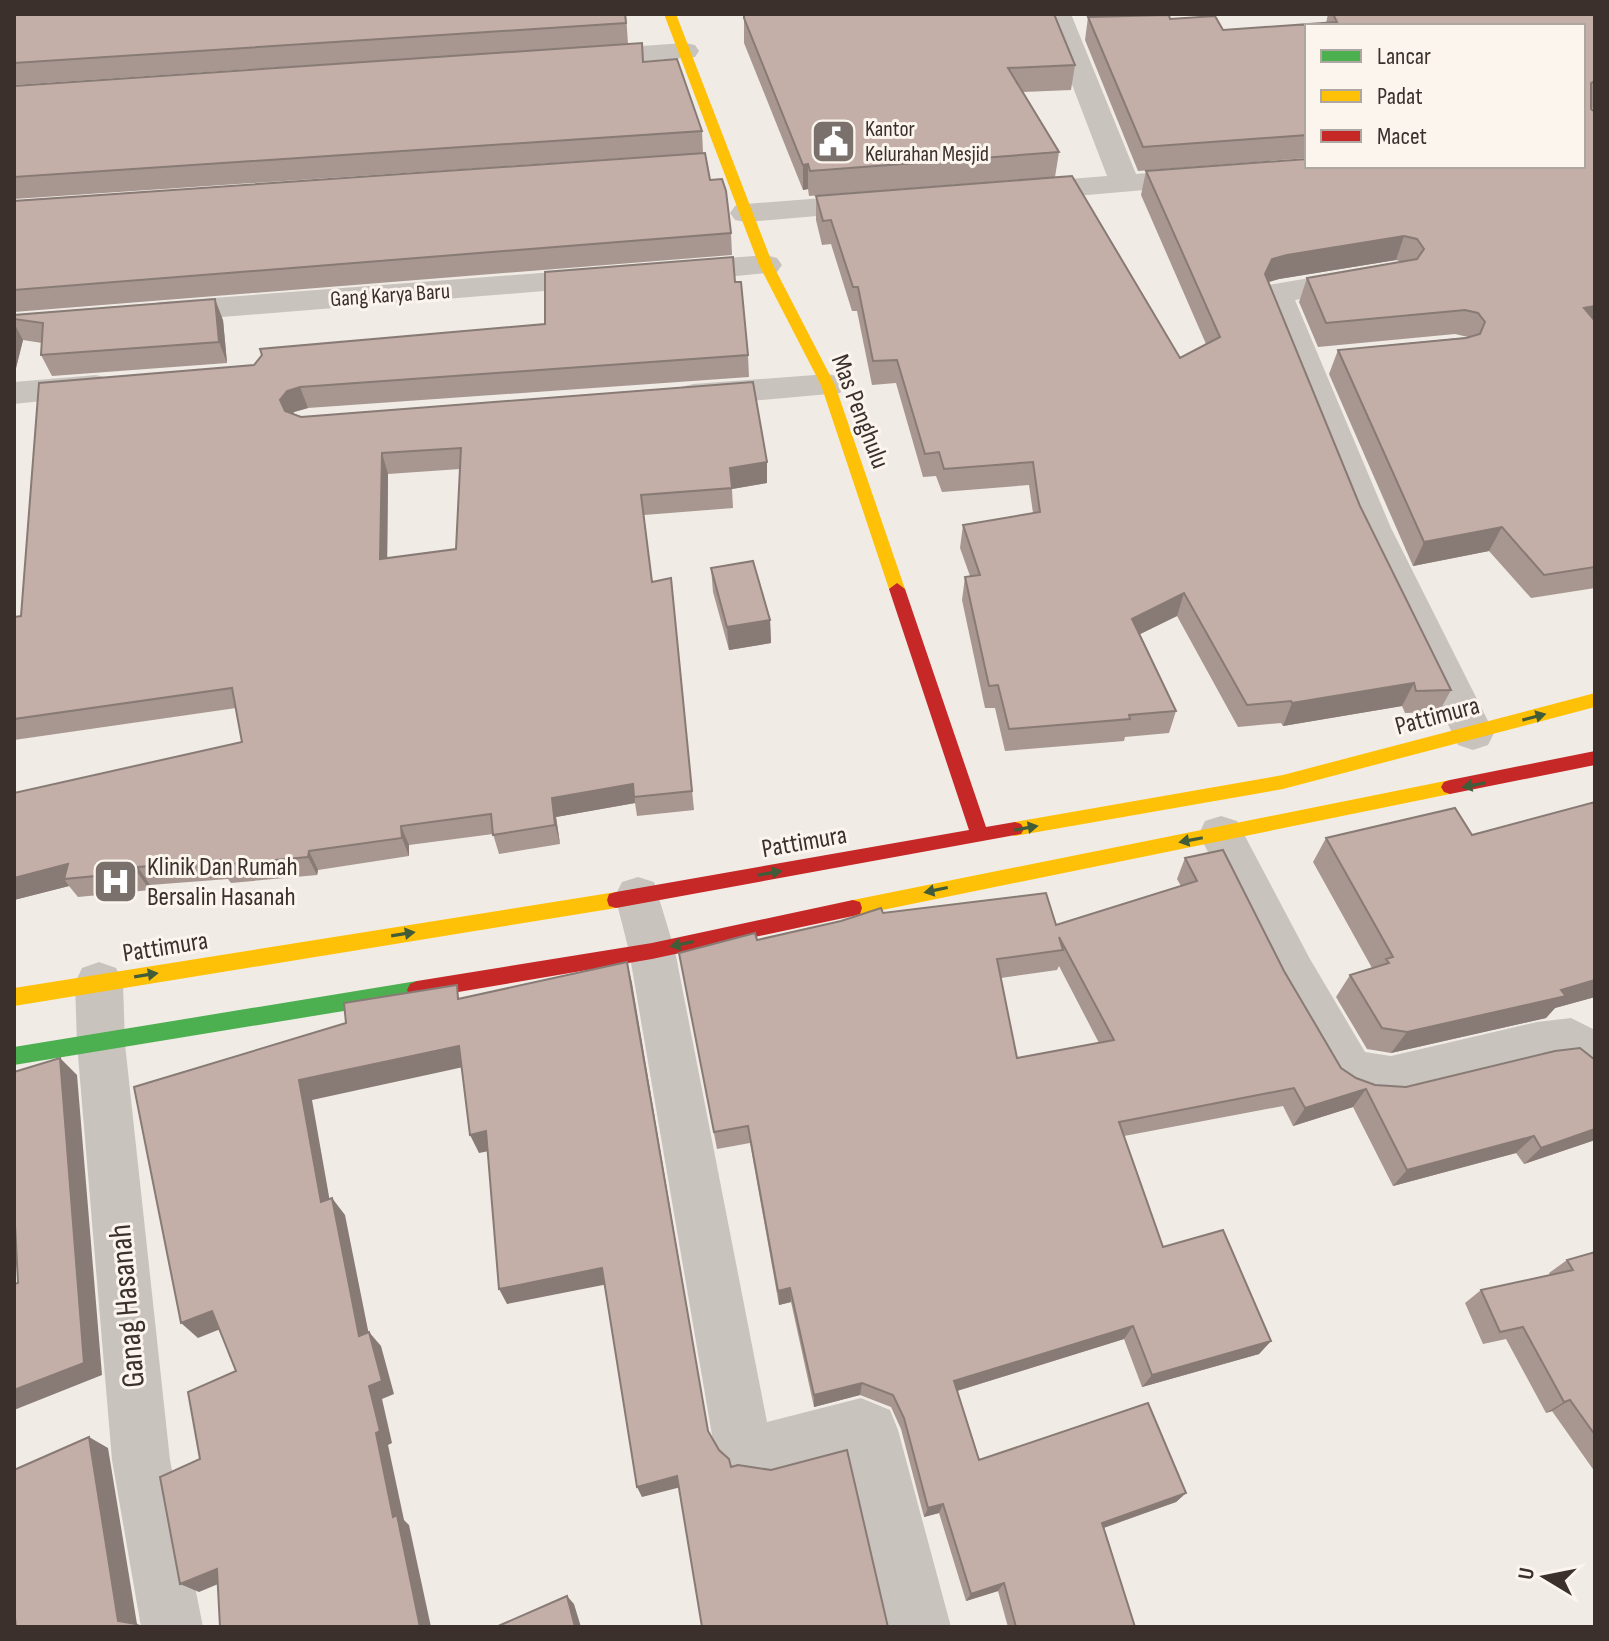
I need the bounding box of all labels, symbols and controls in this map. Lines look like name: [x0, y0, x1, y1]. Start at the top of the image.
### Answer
legend: [1305, 24, 1585, 168]
text: Lancar: [1377, 42, 1431, 71]
text: Padat: [1377, 82, 1423, 111]
place label: Kantor Kelurahan Mesjid: [865, 116, 989, 168]
public building icon: Kantor Kelurahan Mesjid: [810, 117, 858, 165]
text: Macet: [1377, 122, 1427, 151]
street label: Gang Karya Baru: [329, 278, 451, 313]
street label: Mas Penghulu: [824, 350, 895, 473]
street label: Pattimura: [1392, 690, 1483, 743]
one-way arrow: [1521, 710, 1546, 722]
one-way arrow: [1461, 779, 1486, 791]
street label: Pattimura: [759, 820, 849, 865]
one-way arrow: [1014, 821, 1039, 834]
one-way arrow: [1178, 834, 1203, 847]
place label: Klinik Dan Rumah Bersalin Hasanah: [147, 852, 298, 913]
hospital icon: Klinik Dan Rumah Bersalin Hasanah: [92, 857, 140, 905]
one-way arrow: [758, 867, 783, 879]
one-way arrow: [923, 884, 948, 897]
street label: Pattimura: [120, 925, 210, 970]
one-way arrow: [391, 927, 416, 940]
one-way arrow: [669, 938, 694, 951]
one-way arrow: [134, 969, 159, 981]
street label: Ganag Hasanah: [101, 1222, 154, 1389]
north arrow: [1505, 1537, 1585, 1617]
text: U: [1512, 1566, 1541, 1582]

